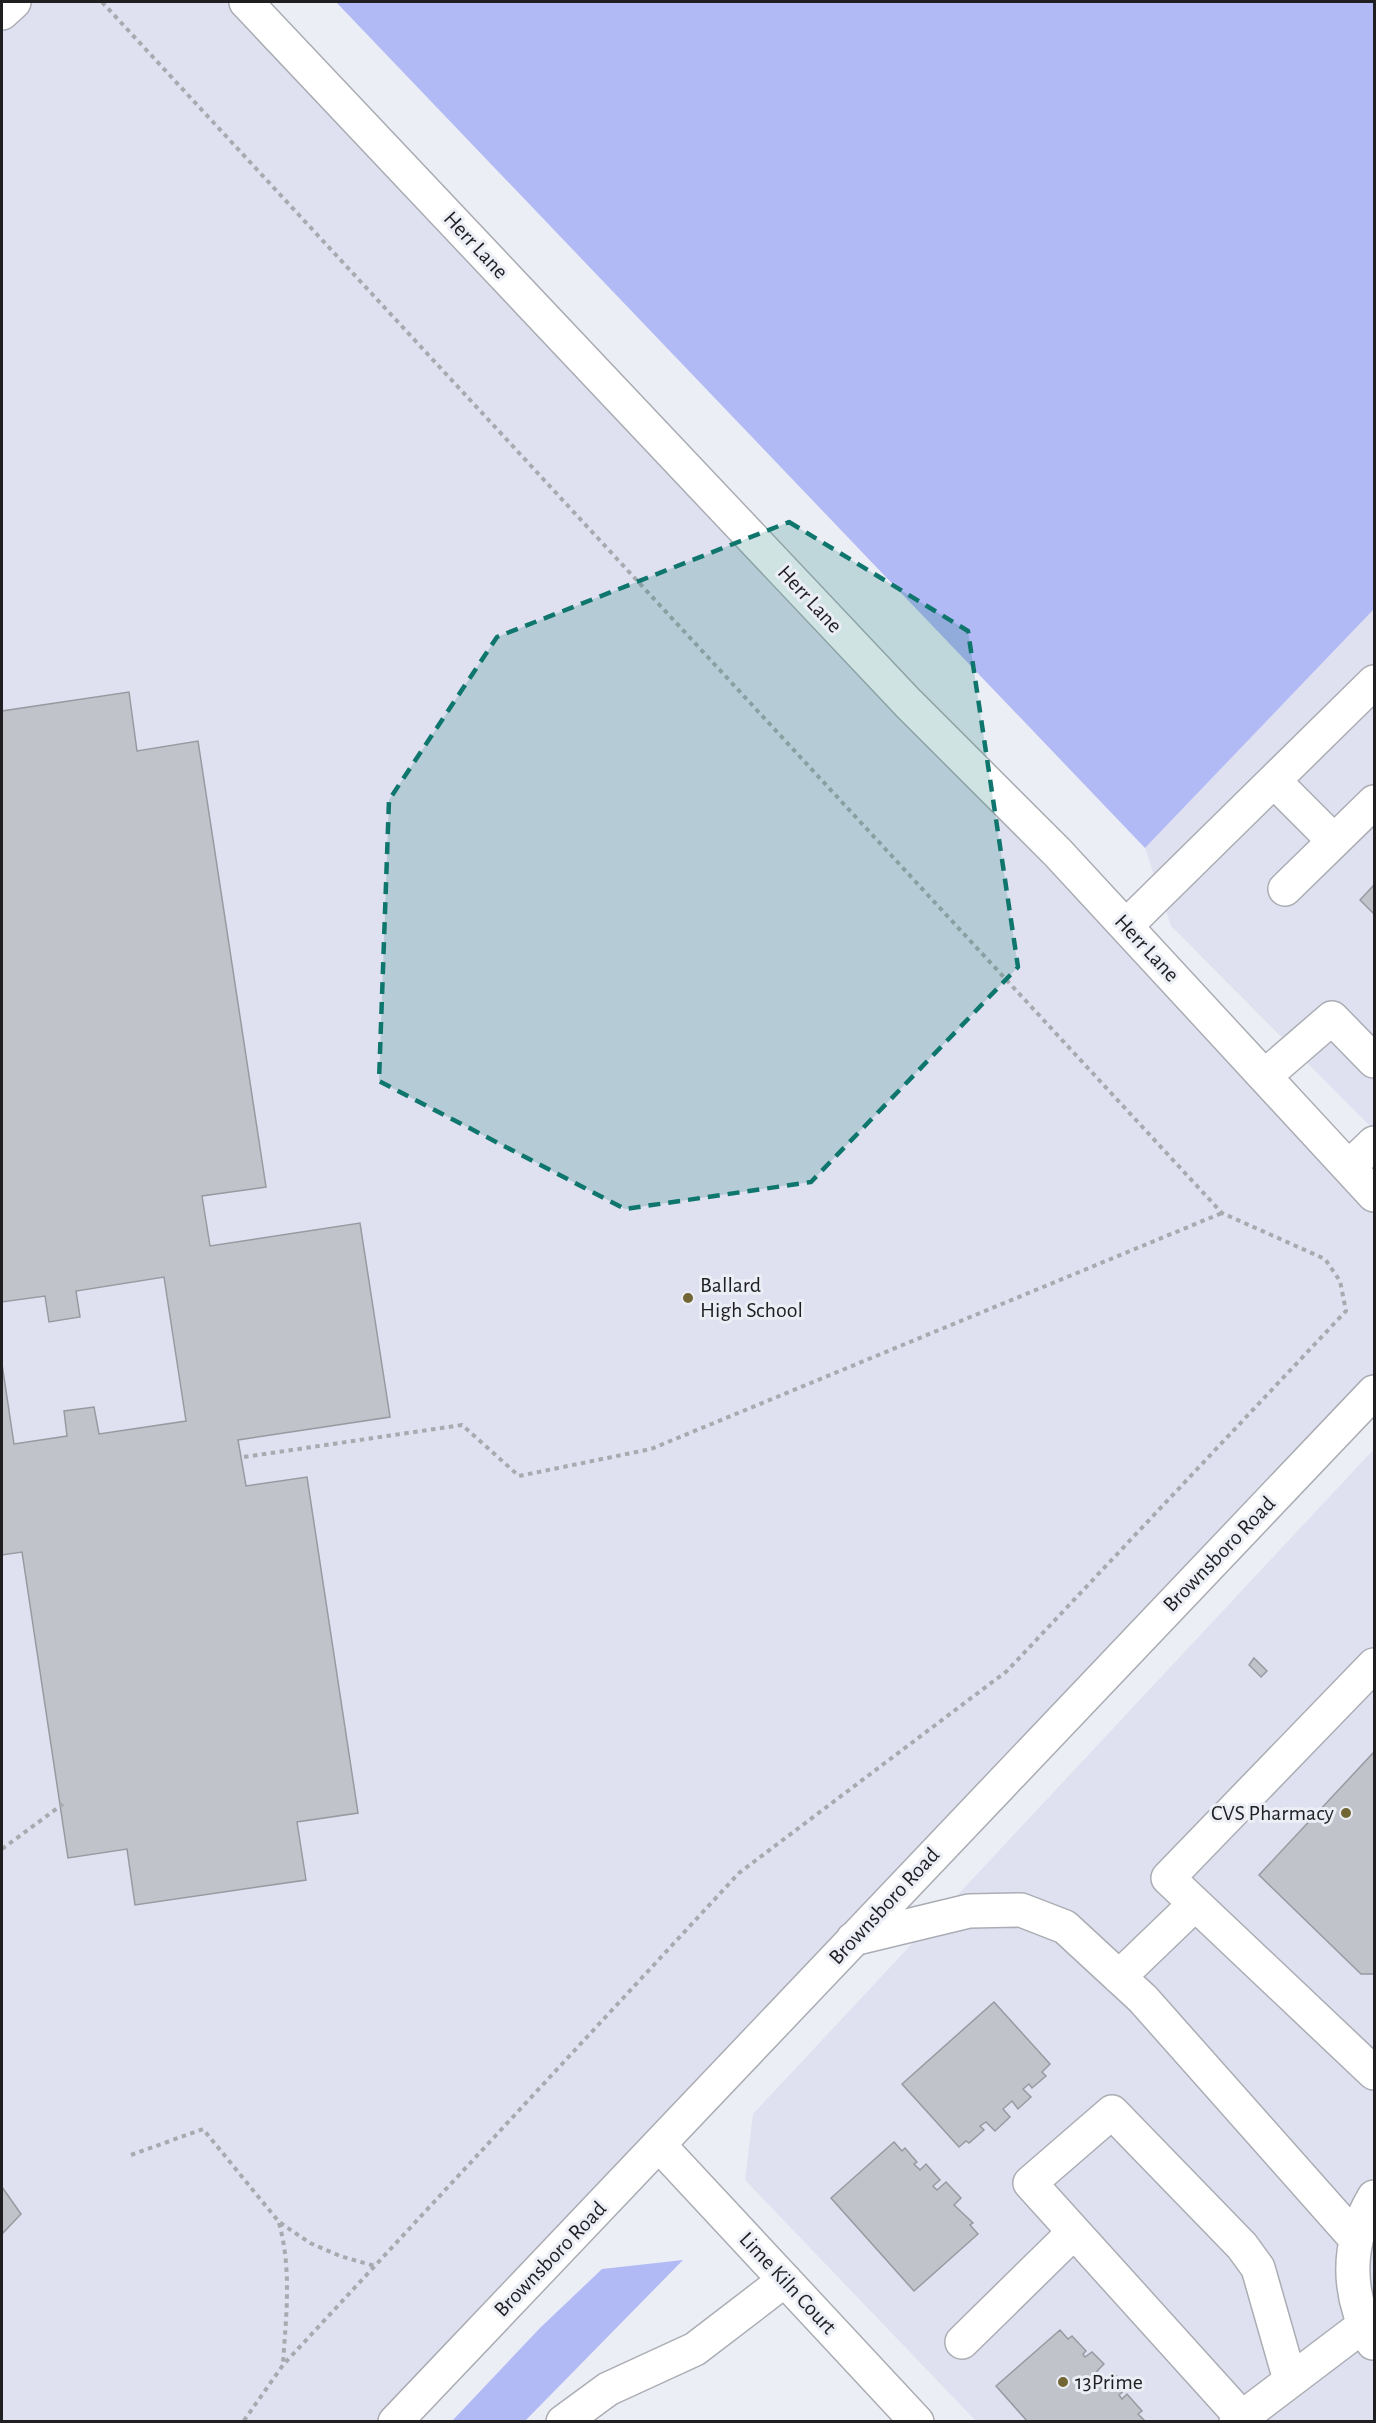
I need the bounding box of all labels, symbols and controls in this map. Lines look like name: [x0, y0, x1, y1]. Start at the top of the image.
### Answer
street label: Herr Lane: [440, 207, 512, 283]
street label: Herr Lane: [774, 561, 846, 637]
street label: Herr Lane: [1111, 910, 1183, 986]
place label: Ballard High School: [700, 1274, 803, 1321]
marker: Ballard High School: [681, 1291, 695, 1305]
street label: Brownsboro Road: [1159, 1492, 1279, 1616]
place label: CVS Pharmacy: [1211, 1802, 1335, 1824]
marker: CVS Pharmacy: [1339, 1806, 1353, 1820]
street label: Brownsboro Road: [825, 1843, 943, 1969]
street label: Brownsboro Road: [490, 2197, 610, 2321]
street label: Lime Kiln Court: [735, 2228, 841, 2338]
place label: 13Prime: [1075, 2371, 1143, 2393]
marker: 13Prime: [1056, 2375, 1070, 2389]

